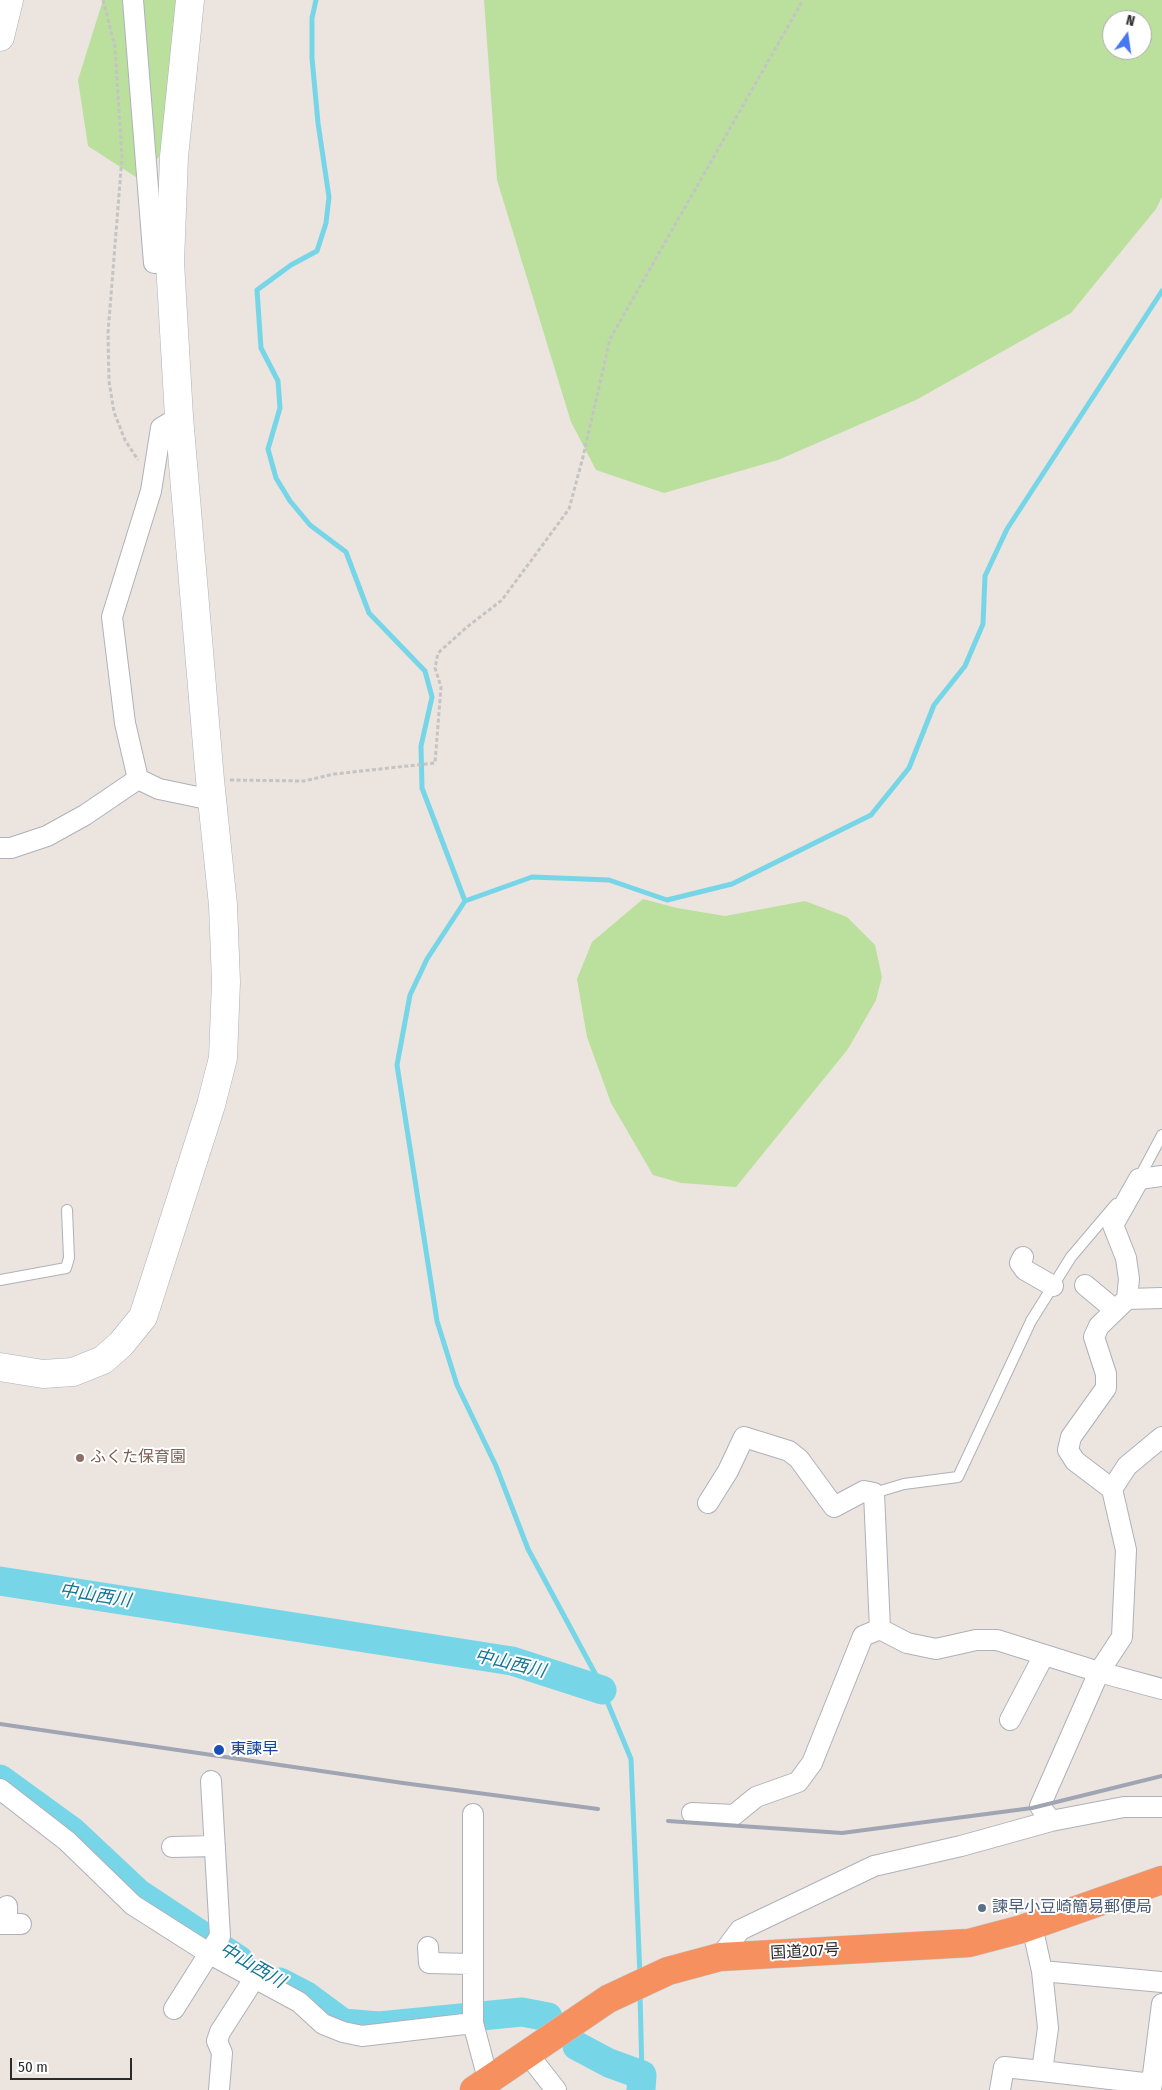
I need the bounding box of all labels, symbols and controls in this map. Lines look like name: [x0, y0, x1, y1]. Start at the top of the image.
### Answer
north arrow: [1102, 10, 1152, 60]
text: N: [1124, 12, 1137, 30]
place label: ふくた保育園: [90, 1448, 186, 1468]
marker: ふくた保育園: [74, 1452, 86, 1464]
water label: 中山西川: [58, 1580, 132, 1612]
water label: 中山西川: [472, 1645, 548, 1683]
place label: 東諫早: [230, 1740, 278, 1760]
marker: 東諫早: [212, 1743, 226, 1757]
place label: 諫早小豆崎簡易郵便局: [992, 1898, 1152, 1918]
marker: 諫早小豆崎簡易郵便局: [976, 1902, 988, 1914]
water label: 中山西川: [215, 1939, 289, 1993]
street label: 国道207号: [770, 1941, 840, 1963]
scale bar: [12, 2048, 135, 2080]
text: 50 m: [18, 2058, 48, 2076]

